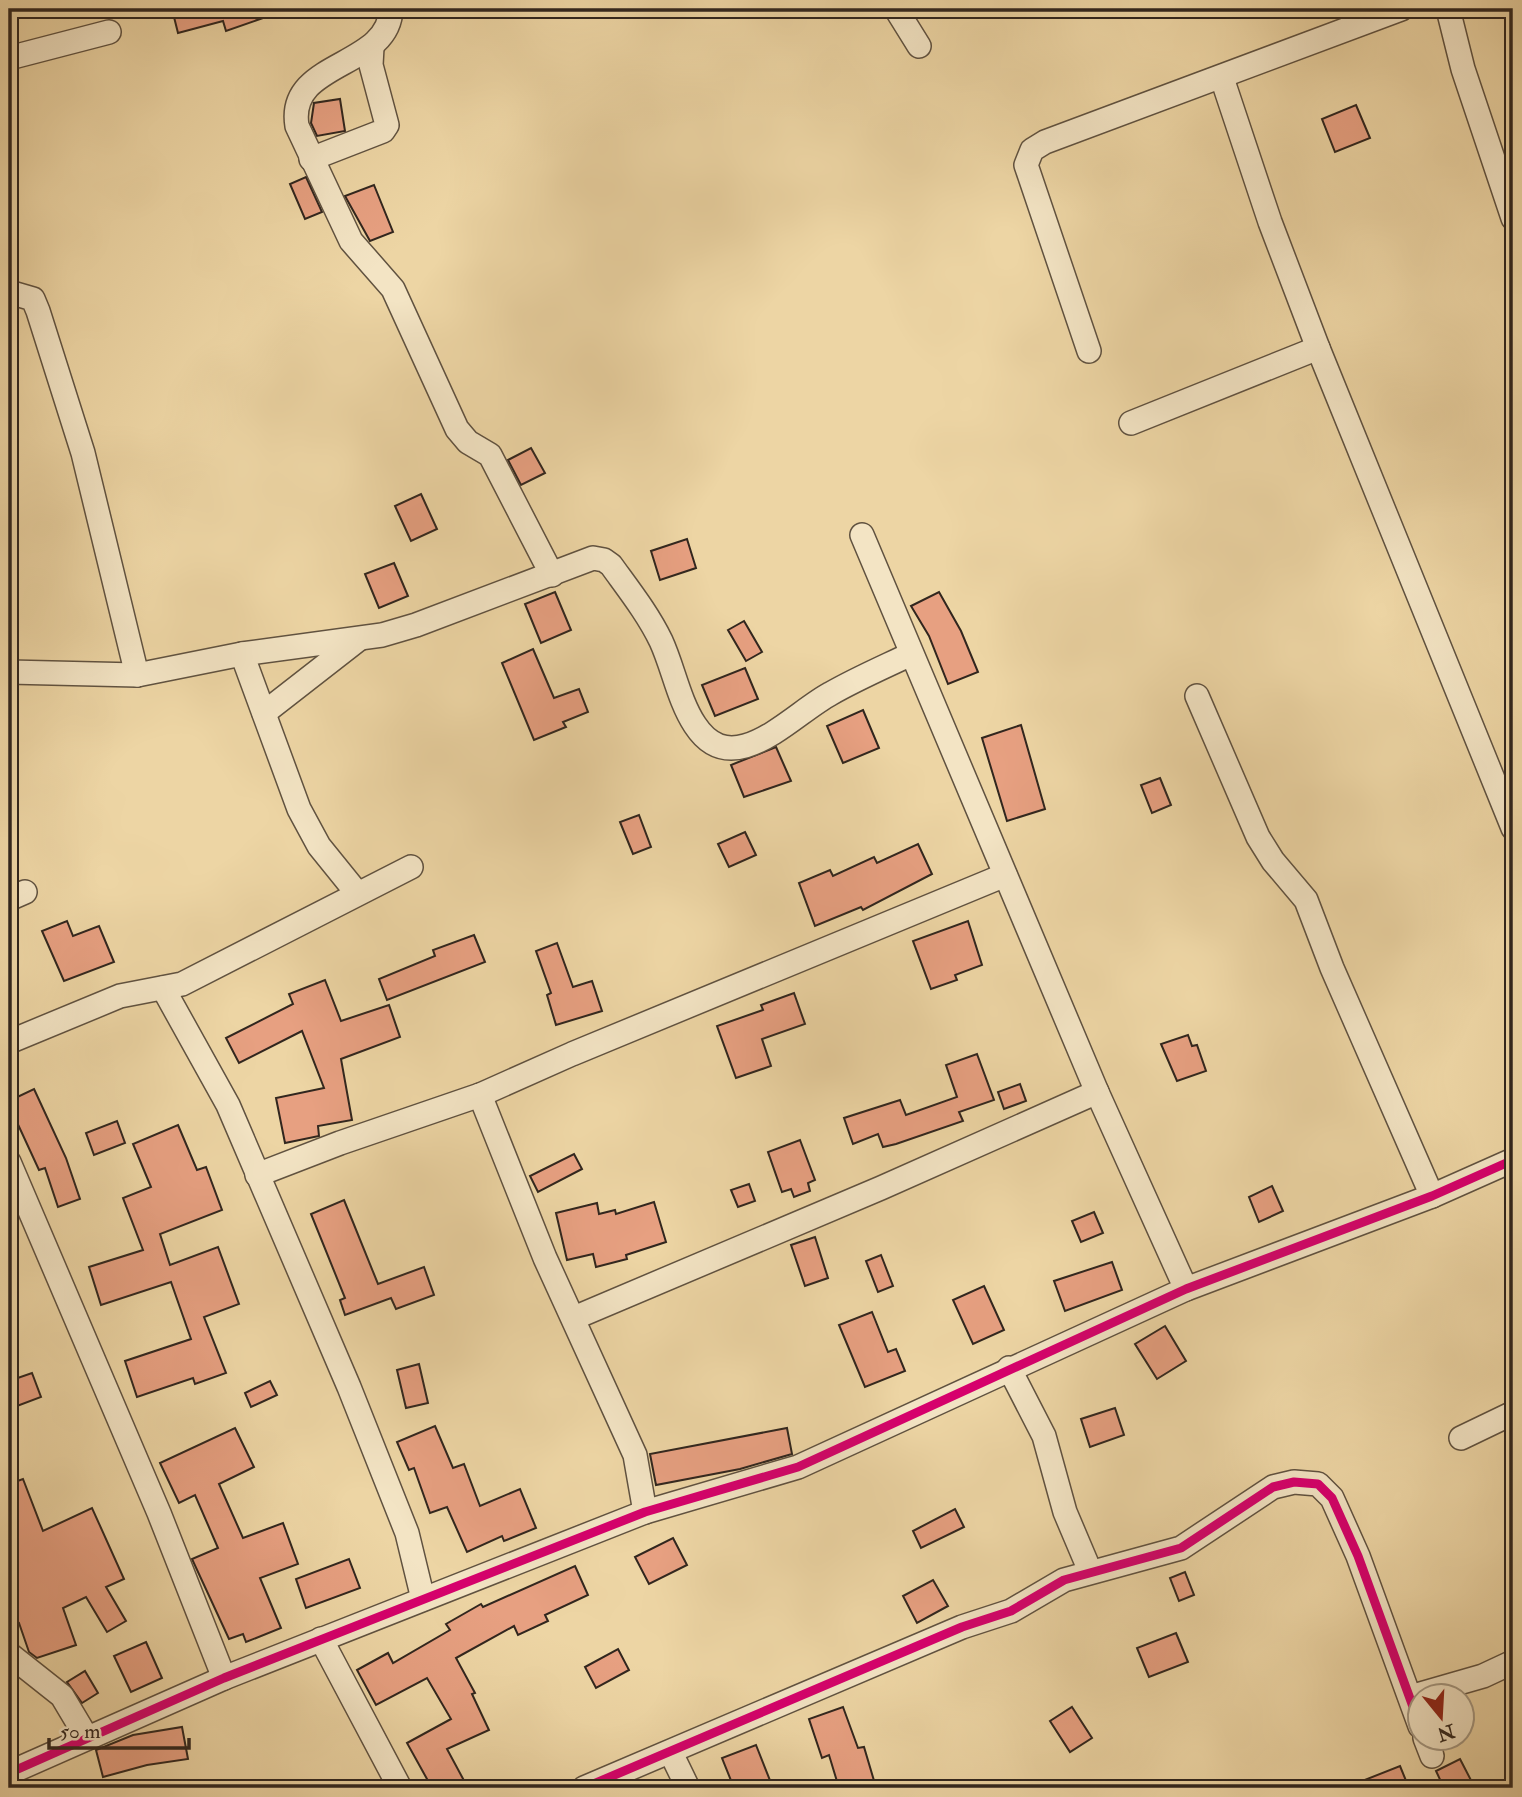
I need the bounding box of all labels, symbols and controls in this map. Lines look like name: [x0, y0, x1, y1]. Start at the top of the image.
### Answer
north arrow: [1406, 1682, 1476, 1752]
scale bar: [49, 1706, 189, 1750]
text: 50 m: [60, 1718, 101, 1745]
text: N: [1433, 1718, 1459, 1747]

